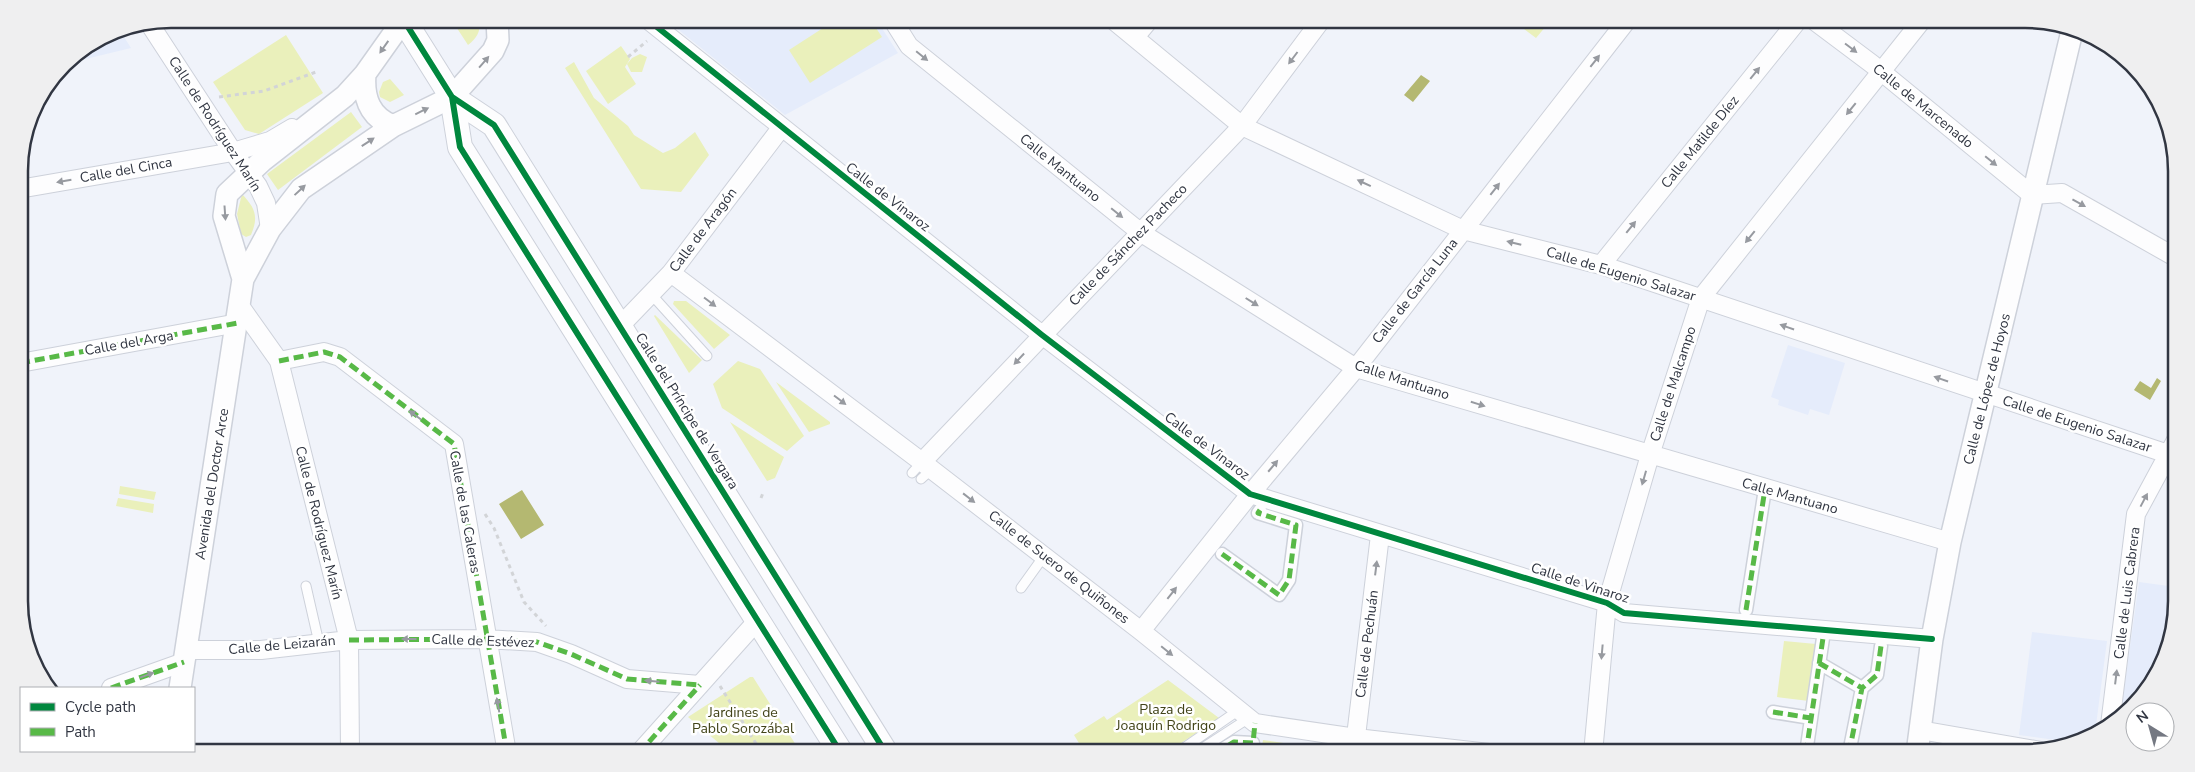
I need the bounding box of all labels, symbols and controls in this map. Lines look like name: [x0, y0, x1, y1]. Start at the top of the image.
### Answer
one-way arrow: [379, 40, 389, 53]
one-way arrow: [1844, 43, 1858, 53]
one-way arrow: [915, 51, 928, 62]
one-way arrow: [1288, 51, 1298, 65]
street label: Calle de Rodríguez Marín: [164, 53, 266, 195]
one-way arrow: [1590, 55, 1601, 68]
one-way arrow: [478, 56, 490, 68]
street label: Calle de Marcenado: [1869, 59, 1978, 153]
one-way arrow: [1750, 66, 1760, 80]
street label: Calle Matilde Díez: [1657, 91, 1744, 192]
one-way arrow: [1846, 103, 1856, 116]
one-way arrow: [415, 107, 430, 116]
street label: Calle Mantuano: [1015, 129, 1105, 207]
one-way arrow: [362, 137, 375, 147]
street label: Calle del Cinca: [78, 153, 174, 187]
one-way arrow: [1984, 156, 1997, 167]
street label: Calle de Vinaroz: [842, 158, 935, 236]
one-way arrow: [56, 177, 72, 185]
one-way arrow: [1357, 179, 1371, 187]
street label: Calle de Sánchez Pacheco: [1065, 180, 1192, 310]
one-way arrow: [1489, 183, 1500, 196]
street label: Calle de Aragón: [665, 184, 741, 276]
one-way arrow: [294, 185, 307, 196]
one-way arrow: [2072, 198, 2085, 207]
one-way arrow: [221, 206, 229, 222]
one-way arrow: [1110, 208, 1123, 219]
one-way arrow: [1626, 221, 1637, 234]
one-way arrow: [1744, 230, 1755, 243]
street label: Calle de García Luna: [1368, 234, 1462, 348]
one-way arrow: [1507, 239, 1522, 247]
street label: Calle de Eugenio Salazar: [1544, 242, 1698, 306]
one-way arrow: [703, 297, 717, 307]
one-way arrow: [1246, 298, 1259, 307]
street label: Calle de López de Hoyos: [1959, 311, 2015, 467]
one-way arrow: [1779, 322, 1794, 330]
street label: Calle de Malcampo: [1645, 324, 1701, 444]
street label: Calle del Arga: [83, 326, 175, 360]
street label: Calle del Príncipe de Vergara: [631, 329, 743, 493]
one-way arrow: [1014, 353, 1026, 365]
street label: Calle Mantuano: [1352, 356, 1452, 404]
one-way arrow: [1933, 375, 1948, 382]
street label: Calle de Eugenio Salazar: [2000, 391, 2154, 457]
one-way arrow: [833, 394, 846, 405]
one-way arrow: [1471, 400, 1486, 408]
street label: Avenida del Doctor Arce: [191, 407, 233, 561]
street label: Calle de Vinaroz: [1160, 408, 1254, 485]
one-way arrow: [409, 409, 422, 420]
street label: Calle de Rodríguez Marín: [291, 444, 347, 602]
street label: Calle de las Caleras: [445, 449, 485, 575]
one-way arrow: [1268, 460, 1279, 473]
one-way arrow: [1639, 471, 1647, 486]
street label: Calle Mantuano: [1740, 473, 1840, 519]
one-way arrow: [962, 493, 976, 503]
one-way arrow: [2140, 493, 2148, 508]
street label: Calle de Suero de Quiñones: [985, 506, 1134, 628]
street label: Calle de Luis Cabrera: [2109, 526, 2145, 660]
street label: Calle de Vinaroz: [1528, 558, 1632, 608]
one-way arrow: [1372, 560, 1380, 576]
one-way arrow: [1166, 587, 1177, 600]
street label: Calle de Pechuán: [1351, 589, 1383, 699]
street label: Calle de Estévez: [431, 630, 535, 652]
street label: Calle de Leizarán: [228, 631, 336, 659]
one-way arrow: [401, 635, 417, 643]
one-way arrow: [1598, 644, 1606, 660]
one-way arrow: [1160, 646, 1173, 657]
one-way arrow: [2112, 669, 2120, 685]
one-way arrow: [140, 671, 155, 678]
one-way arrow: [643, 677, 659, 685]
legend: [20, 687, 195, 752]
text: Cycle path: [65, 697, 136, 717]
one-way arrow: [494, 697, 502, 713]
park label: Plaza de Joaquín Rodrigo: [1115, 700, 1216, 735]
north arrow: [2125, 702, 2175, 752]
park label: Jardines de Pablo Sorozábal: [692, 703, 795, 738]
text: N: [2133, 706, 2152, 728]
text: Path: [65, 722, 96, 742]

